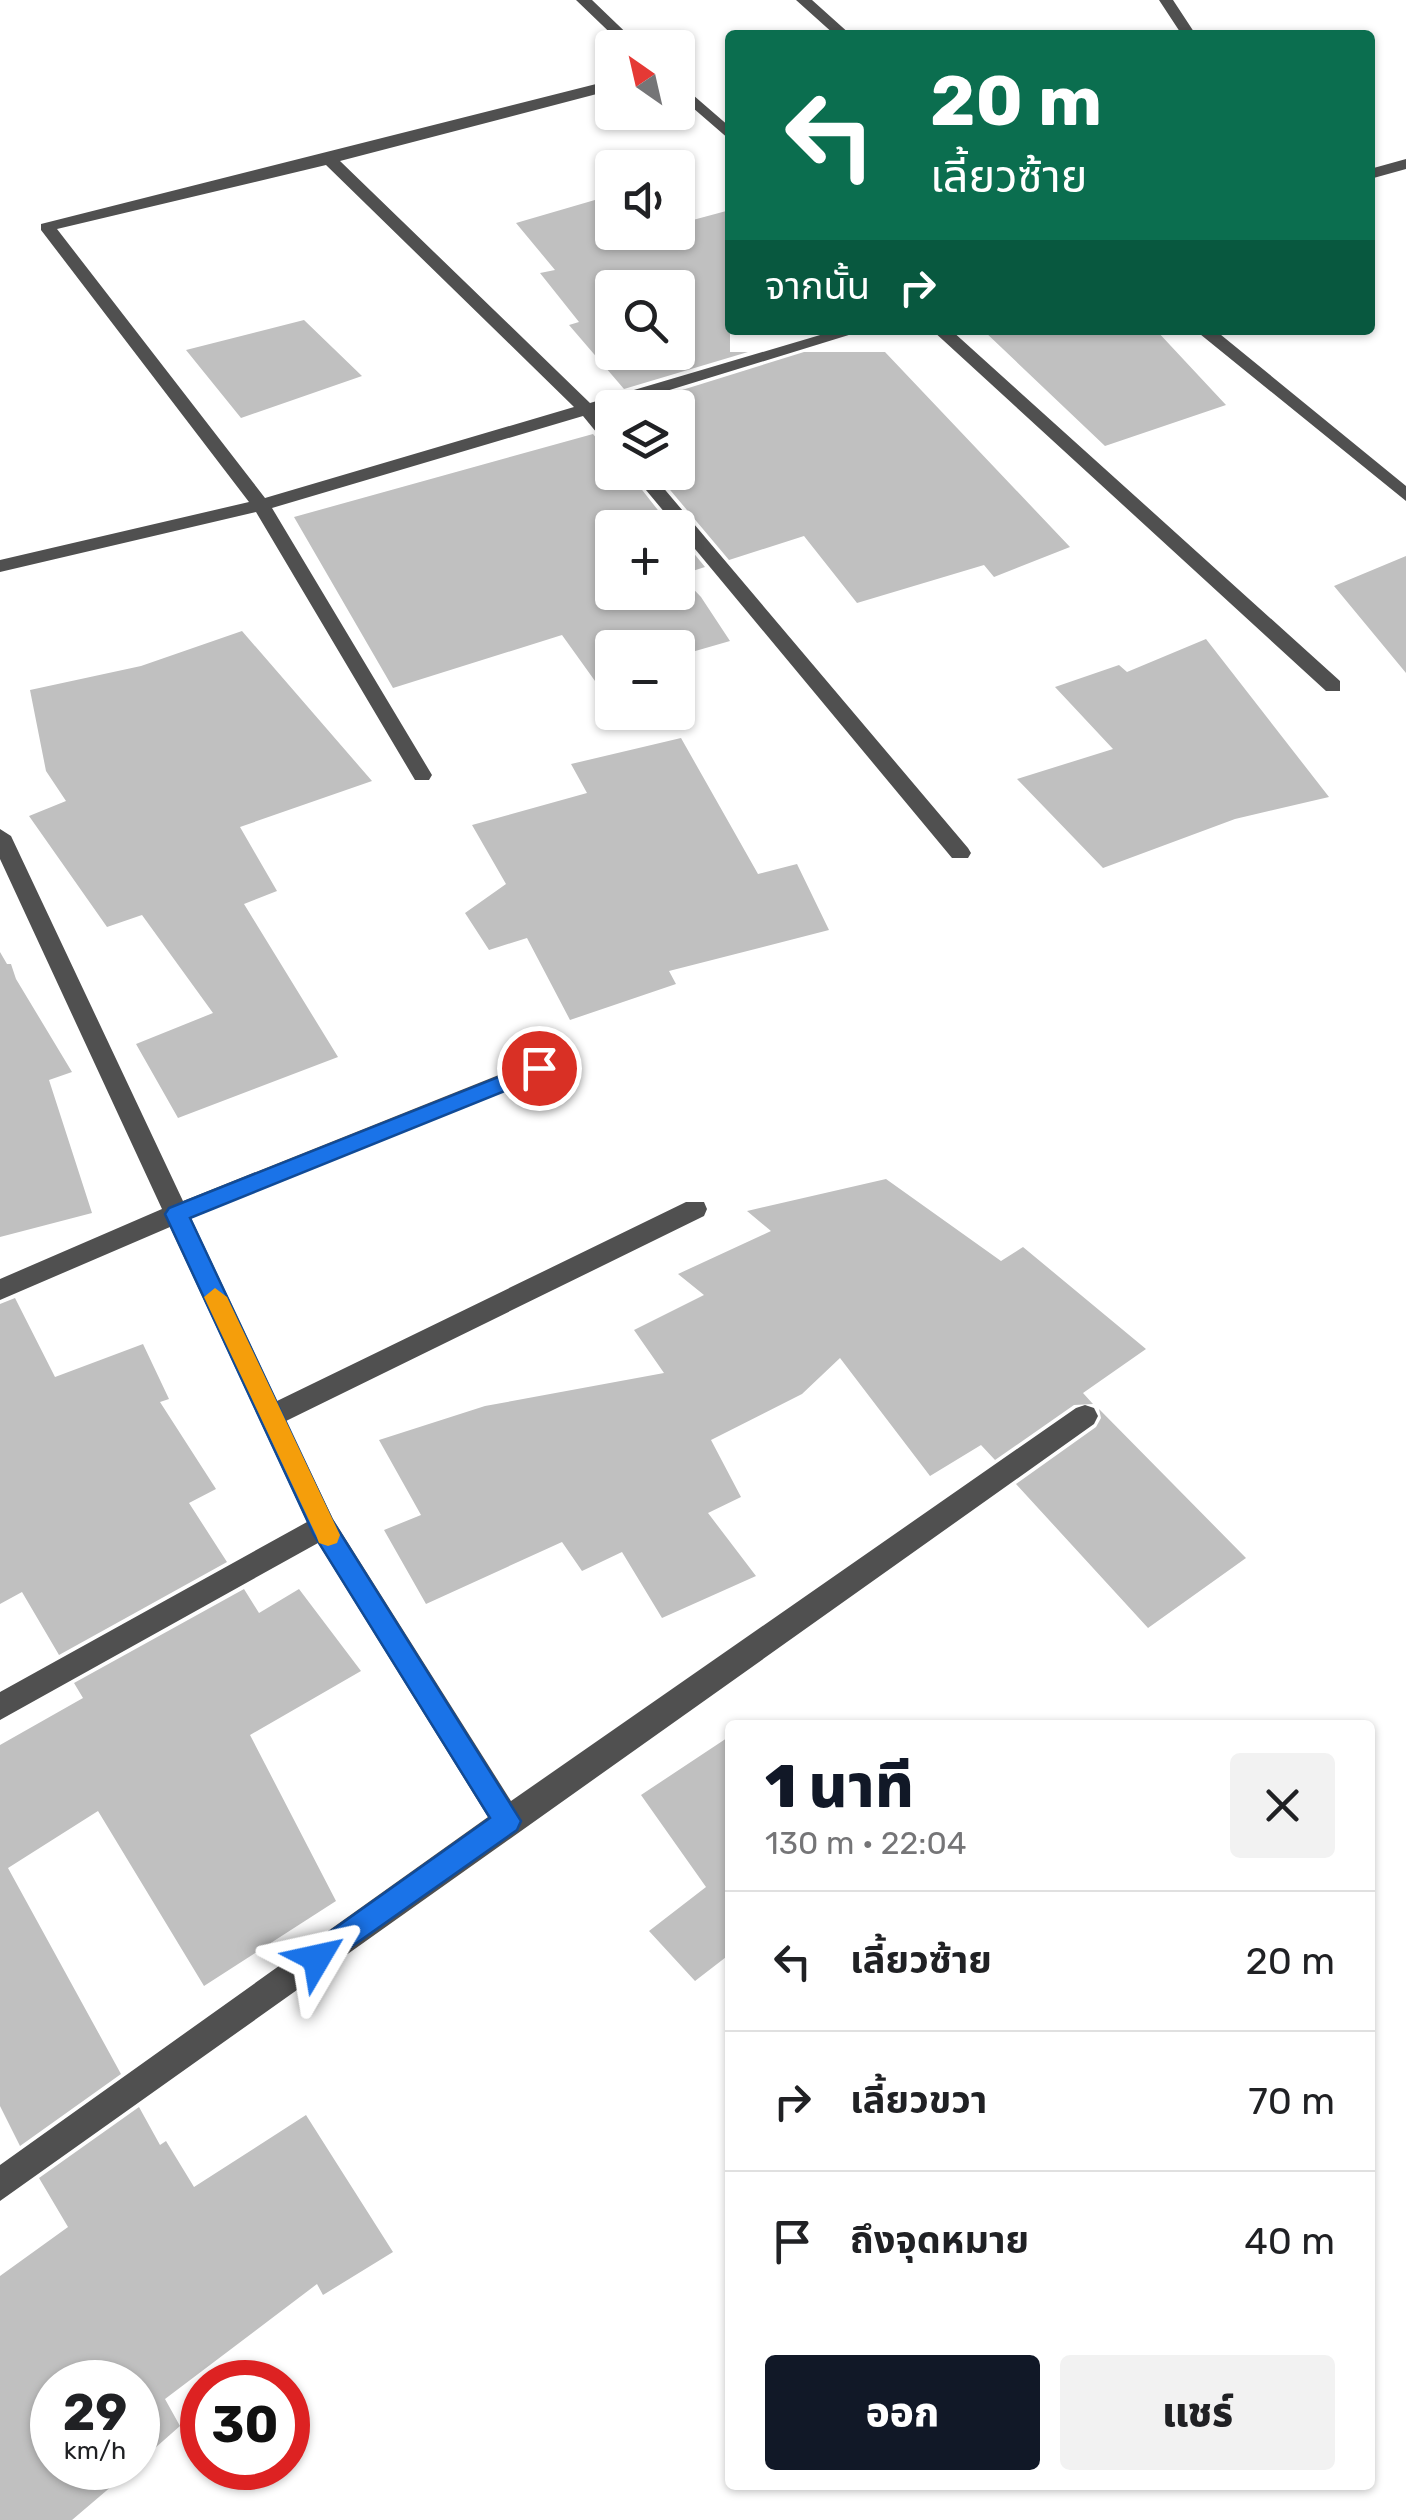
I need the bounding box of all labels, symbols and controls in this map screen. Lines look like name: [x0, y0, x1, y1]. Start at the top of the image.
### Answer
north arrow: [595, 30, 695, 130]
map controls: [595, 30, 695, 730]
text: 20 m: [930, 60, 1102, 143]
icon: left: [765, 70, 895, 200]
button: sound: [595, 150, 695, 250]
text: เลี้ยวซ้าย: [930, 150, 1087, 203]
icon: right: [890, 260, 945, 315]
text: จากนั้น: [765, 263, 870, 309]
button: search: [595, 270, 695, 370]
button: layers: [595, 390, 695, 490]
button: +: [595, 510, 695, 610]
button: −: [595, 630, 695, 730]
pin: [497, 1026, 582, 1111]
icon: arrive: [512, 1041, 567, 1096]
text: 1 นาที: [765, 1751, 914, 1822]
button: close: [1230, 1753, 1335, 1858]
text: 130 m · 22:04: [765, 1824, 967, 1862]
position arrow: [265, 1906, 369, 2010]
icon: left: [765, 1934, 820, 1989]
text: เลี้ยวซ้าย: [850, 1937, 992, 1983]
text: 20 m: [1245, 1938, 1335, 1984]
icon: right: [765, 2074, 820, 2129]
text: เลี้ยวขวา: [850, 2077, 987, 2123]
text: 70 m: [1248, 2078, 1335, 2124]
icon: arrive: [765, 2214, 820, 2269]
text: ถึงจุดหมาย: [850, 2217, 1029, 2263]
text: 40 m: [1244, 2218, 1335, 2264]
button: ออก: [765, 2355, 1040, 2470]
button: แชร์: [1060, 2355, 1335, 2470]
speed limit sign: 30: [180, 2360, 310, 2490]
text: 29: [63, 2383, 127, 2443]
text: km/h: [64, 2436, 126, 2465]

